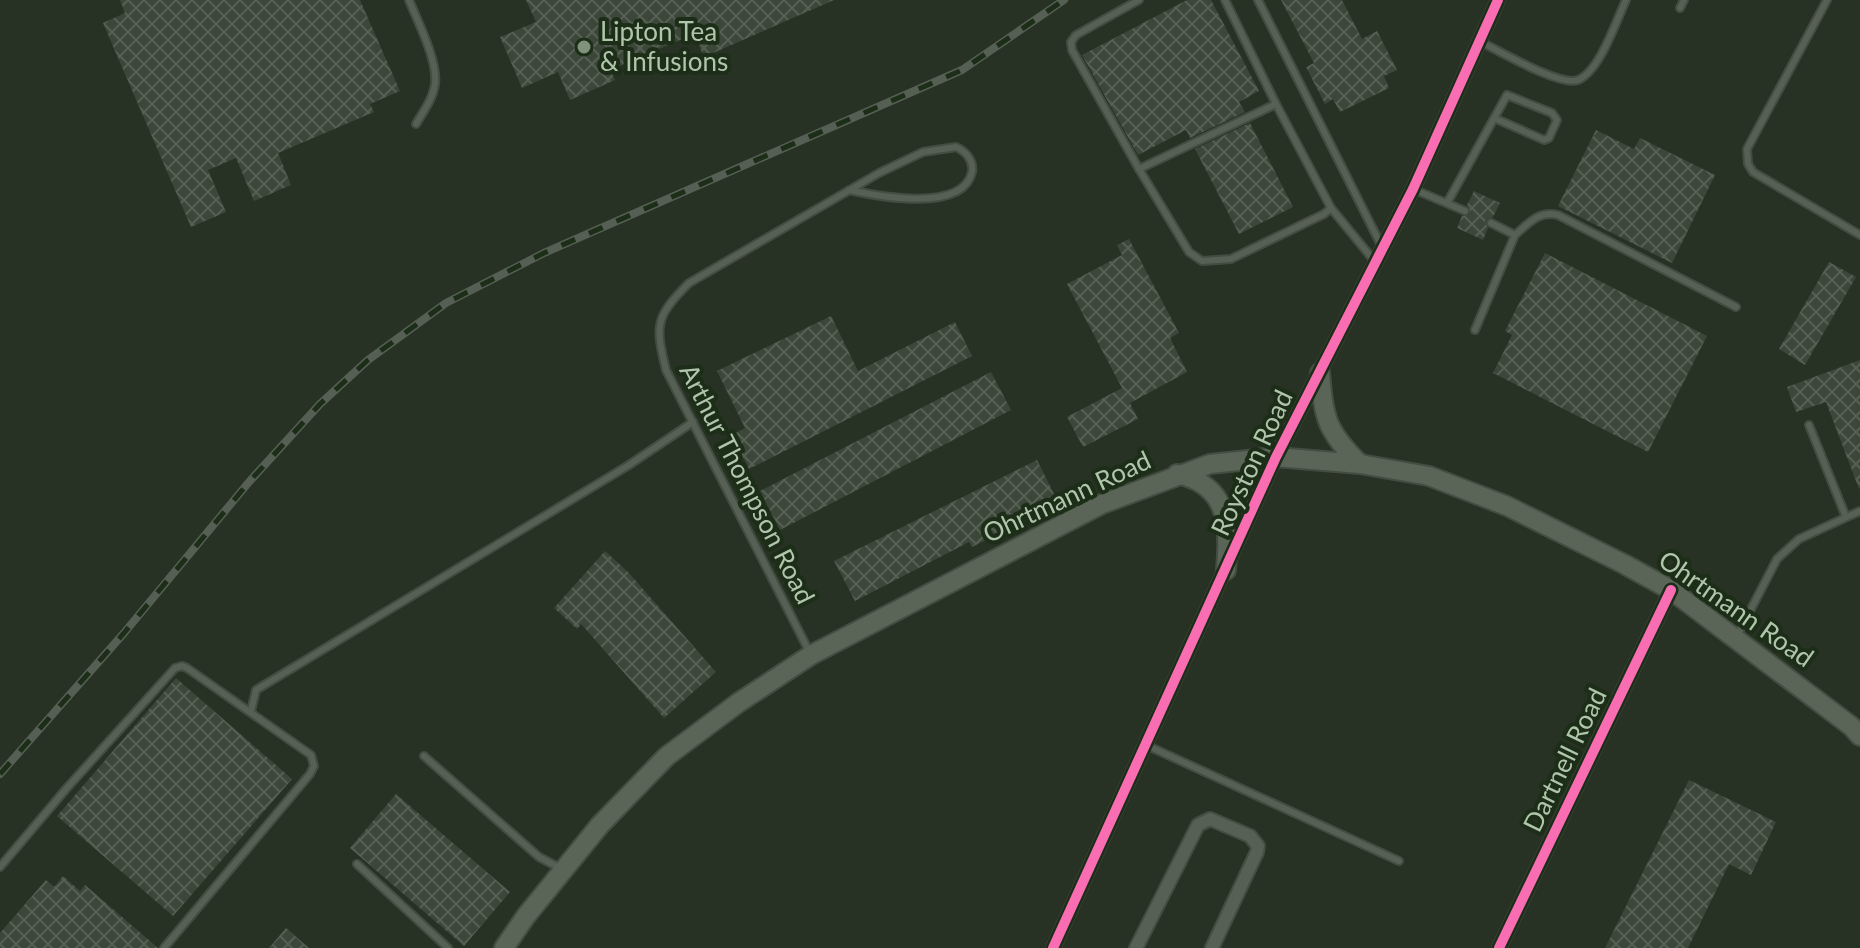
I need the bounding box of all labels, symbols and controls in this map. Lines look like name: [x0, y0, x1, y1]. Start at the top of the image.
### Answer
place label: Lipton Tea & Infusions: [600, 15, 728, 77]
marker: Lipton Tea & Infusions: [575, 38, 593, 56]
street label: Arthur Thompson Road: [673, 358, 822, 609]
street label: Royston Road: [1203, 385, 1299, 540]
street label: Ohrtmann Road: [978, 443, 1156, 549]
street label: Ohrtmann Road: [1653, 543, 1820, 673]
street label: Dartnell Road: [1516, 682, 1613, 837]

